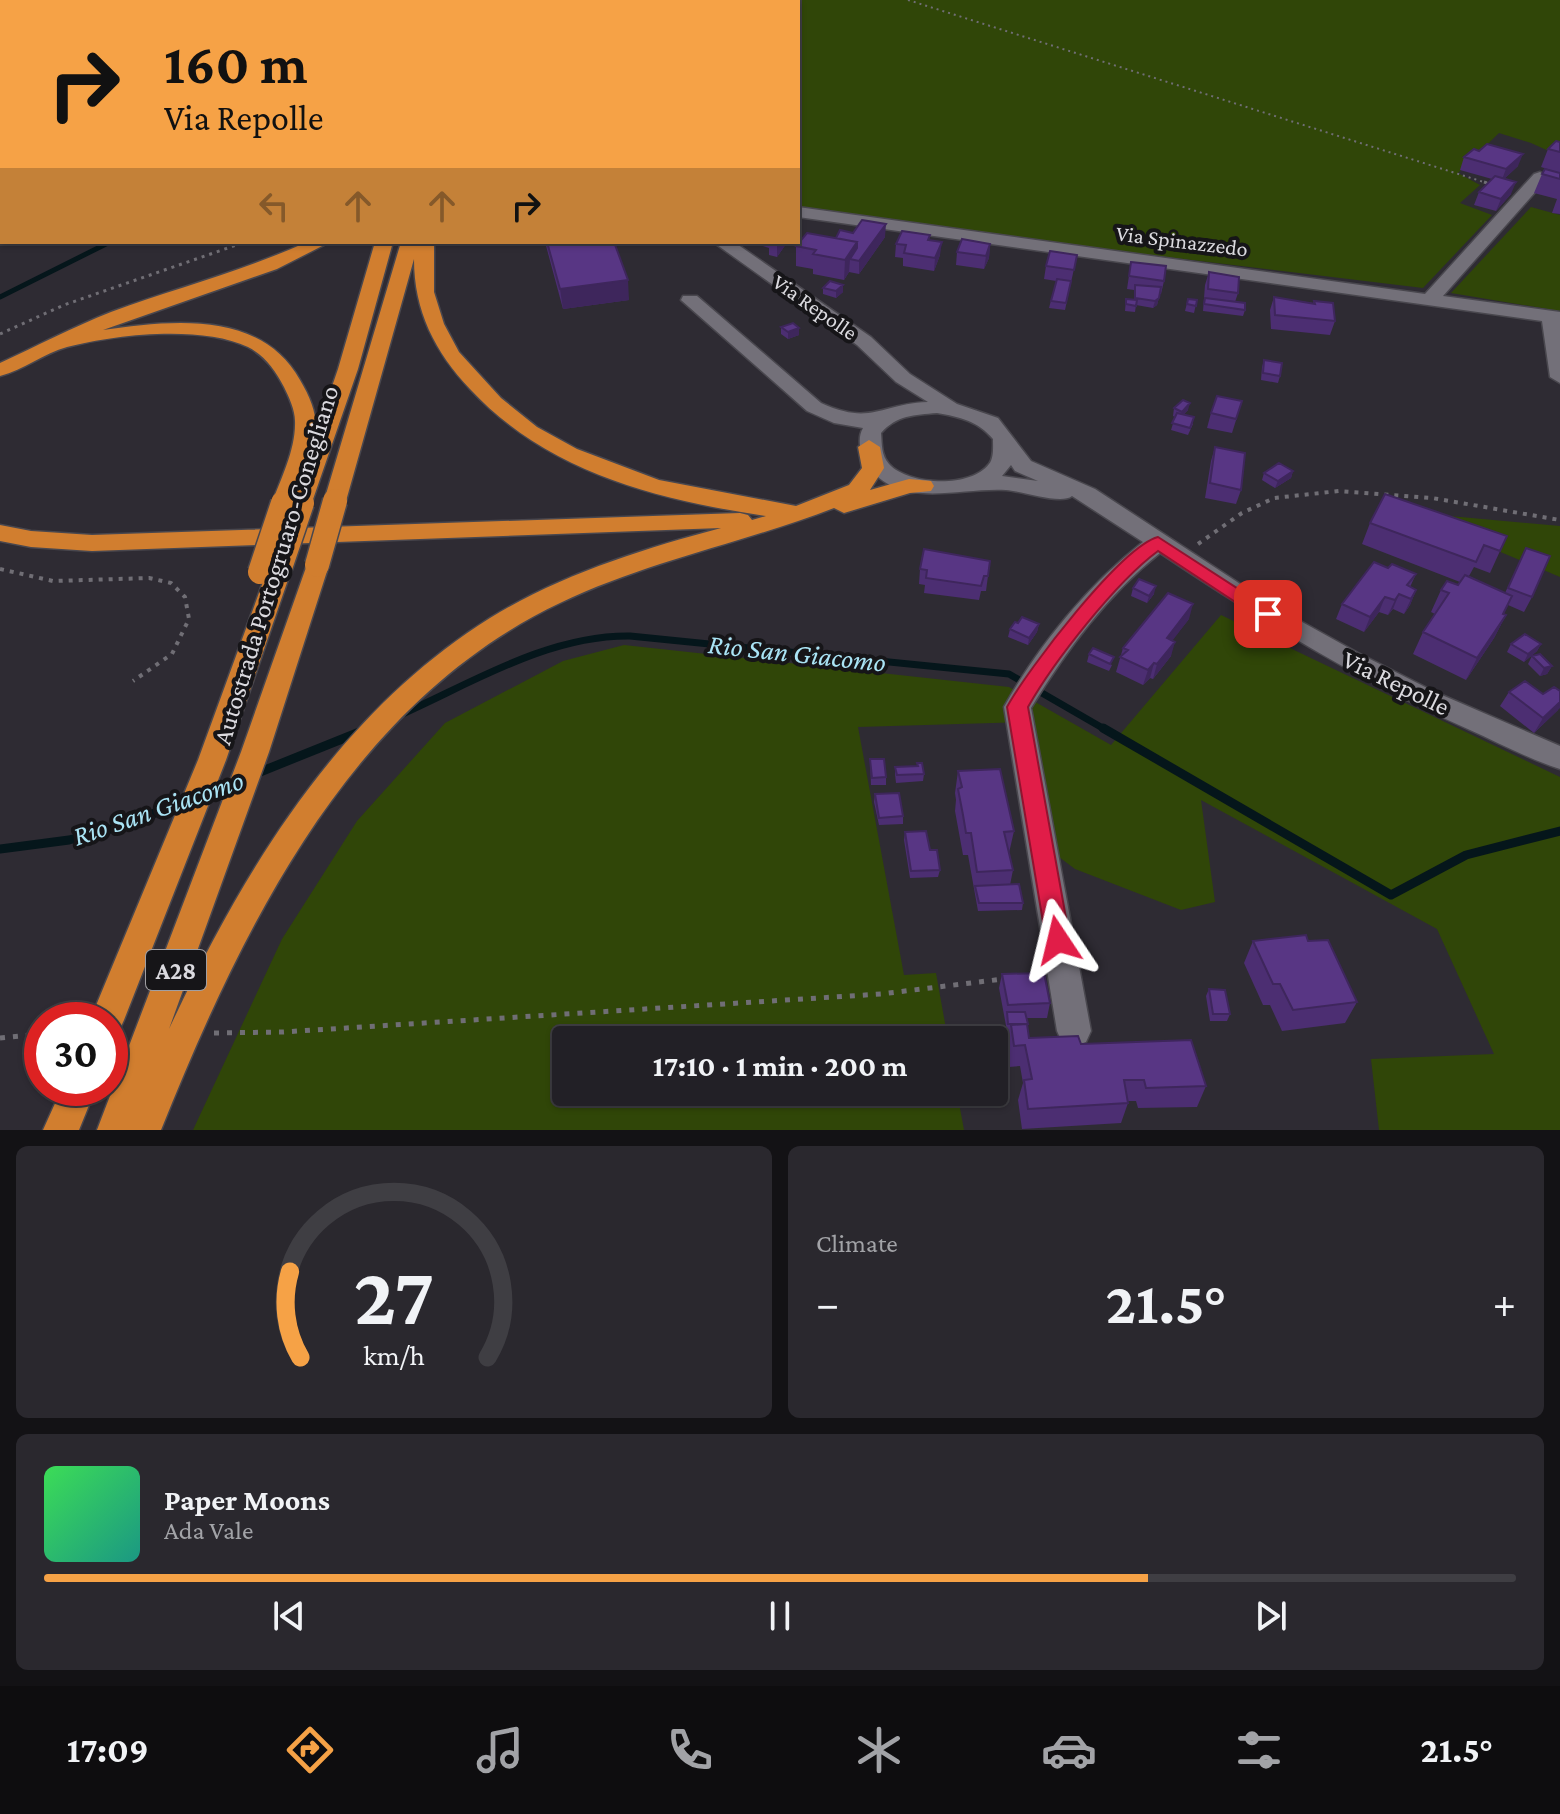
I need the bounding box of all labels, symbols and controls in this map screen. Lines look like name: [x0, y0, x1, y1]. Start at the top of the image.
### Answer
icon: right: [32, 32, 136, 136]
text: 160 m: [164, 33, 308, 95]
text: Via Repolle: [164, 98, 324, 138]
icon: left: [252, 184, 296, 228]
icon: ahead: [336, 184, 380, 228]
icon: ahead: [420, 184, 464, 228]
icon: right: [504, 184, 548, 228]
street label: Via Spinazzedo: [1115, 221, 1249, 262]
street label: Via Repolle: [768, 269, 862, 345]
street label: Autostrada Portogruaro-Conegliano: [208, 382, 344, 748]
pin: [1234, 580, 1302, 648]
icon: arrive: [1246, 592, 1290, 636]
water label: Rio San Giacomo: [707, 628, 887, 678]
street label: Via Repolle: [1338, 645, 1454, 721]
water label: Rio San Giacomo: [69, 764, 247, 852]
position arrow: [1016, 898, 1100, 982]
road number: A28: [146, 950, 206, 990]
speed limit sign: 30: [24, 1002, 128, 1106]
text: 17:10 · 1 min · 200 m: [653, 1049, 907, 1082]
text: Climate: [816, 1229, 898, 1258]
text: 27: [354, 1249, 434, 1342]
text: 21.5°: [1105, 1269, 1227, 1336]
text: −: [816, 1279, 839, 1327]
text: +: [1493, 1279, 1516, 1327]
text: km/h: [363, 1339, 425, 1371]
text: Paper Moons: [164, 1483, 330, 1516]
text: Ada Vale: [164, 1516, 253, 1545]
icon: previous: [267, 1594, 311, 1638]
icon: pause: [758, 1594, 802, 1638]
icon: next: [1249, 1594, 1293, 1638]
icon: directions: [282, 1722, 338, 1778]
icon: music: [472, 1722, 528, 1778]
icon: phone: [662, 1722, 718, 1778]
icon: climate: [851, 1722, 907, 1778]
icon: car: [1041, 1722, 1097, 1778]
icon: filters: [1231, 1722, 1287, 1778]
text: 17:09: [67, 1730, 149, 1770]
text: 21.5°: [1420, 1730, 1493, 1770]

